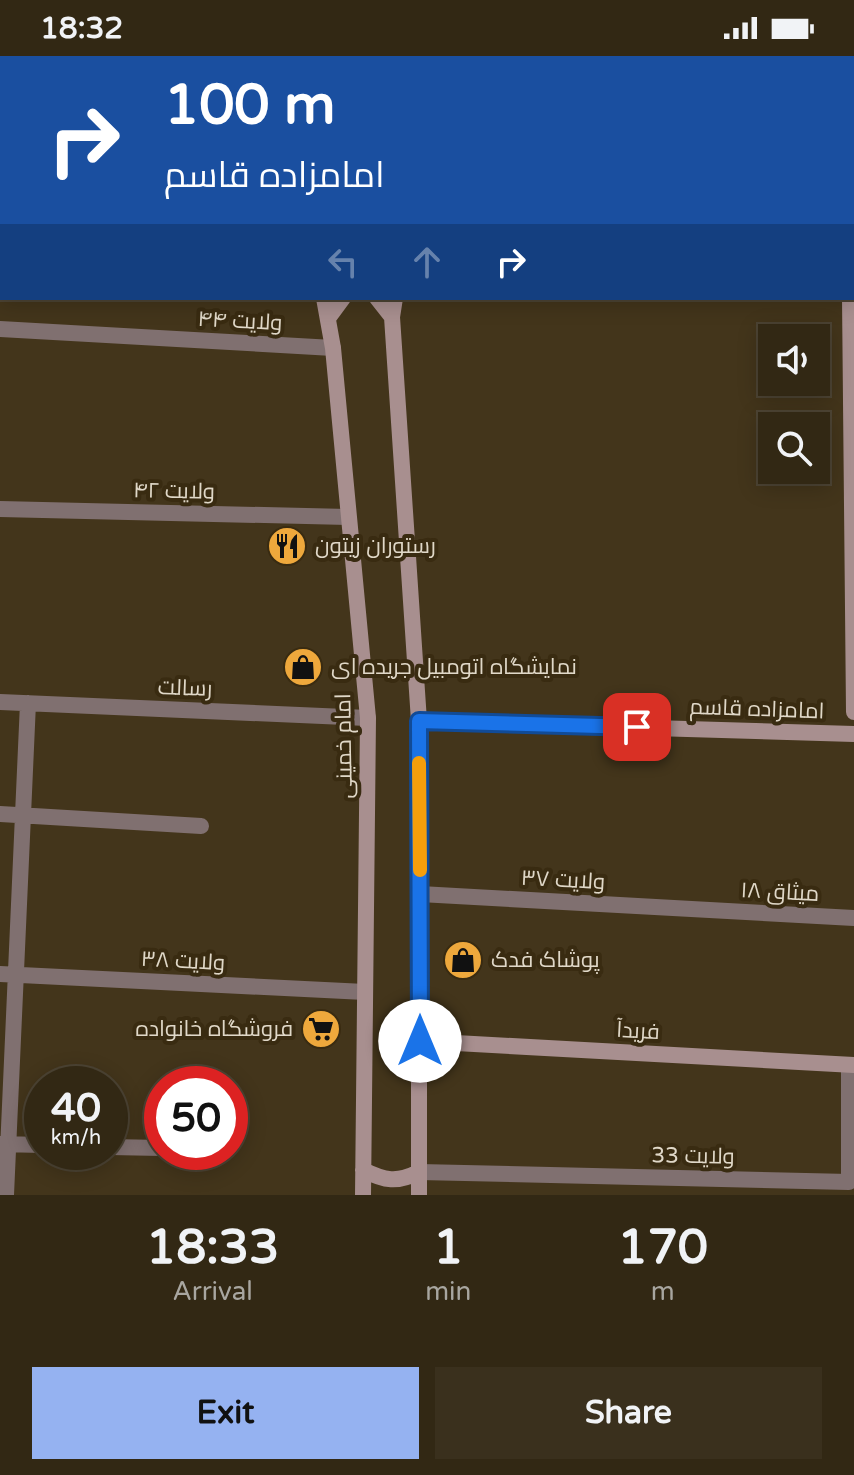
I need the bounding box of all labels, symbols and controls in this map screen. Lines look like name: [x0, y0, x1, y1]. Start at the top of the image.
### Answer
text: 18:32: [40, 10, 123, 47]
text: 100 m: [164, 72, 335, 139]
icon: right: [32, 88, 136, 192]
text: امامزاده قاسم: [164, 154, 385, 197]
icon: left: [321, 240, 365, 284]
icon: ahead: [405, 240, 449, 284]
icon: right: [489, 240, 533, 284]
street label: ولایت ۴۴: [197, 306, 283, 336]
map controls: [758, 324, 830, 484]
button: sound: [758, 324, 830, 396]
button: search: [758, 412, 830, 484]
street label: ولایت ۴۲: [133, 477, 215, 505]
restaurant icon: رستوران زیتون: [266, 525, 308, 567]
place label: رستوران زیتون: [315, 533, 436, 559]
shop icon: نمایشگاه اتومبیل جریده ای: [282, 646, 324, 688]
place label: نمایشگاه اتومبیل جریده ای: [331, 654, 577, 680]
street label: رسالت: [157, 674, 213, 702]
street label: امام خمینی: [330, 693, 360, 799]
pin: [603, 693, 671, 761]
street label: امامزاده قاسم: [689, 694, 825, 726]
icon: arrive: [615, 705, 659, 749]
street label: ولایت ۳۷: [520, 865, 606, 895]
street label: میثاق ۱۸: [740, 877, 820, 907]
shop icon: پوشاک فدک: [442, 939, 484, 981]
street label: ولایت ۳۸: [140, 946, 226, 976]
place label: پوشاک فدک: [491, 947, 600, 974]
position arrow: [378, 999, 462, 1083]
supermarket icon: فروشگاه خانواده: [300, 1008, 342, 1050]
place label: فروشگاه خانواده: [136, 1016, 293, 1042]
street label: فریدآ: [616, 1017, 660, 1045]
speed limit sign: 50: [144, 1066, 248, 1170]
text: 40: [51, 1084, 101, 1132]
text: km/h: [51, 1126, 101, 1150]
street label: ولایت 33: [651, 1142, 735, 1170]
text: 18:33: [146, 1219, 279, 1277]
text: 1: [433, 1219, 463, 1277]
text: 170: [617, 1219, 708, 1277]
text: Arrival: [172, 1276, 253, 1307]
text: min: [425, 1276, 471, 1307]
text: m: [651, 1276, 675, 1307]
button: Exit: [32, 1367, 419, 1459]
button: Share: [435, 1367, 822, 1459]

